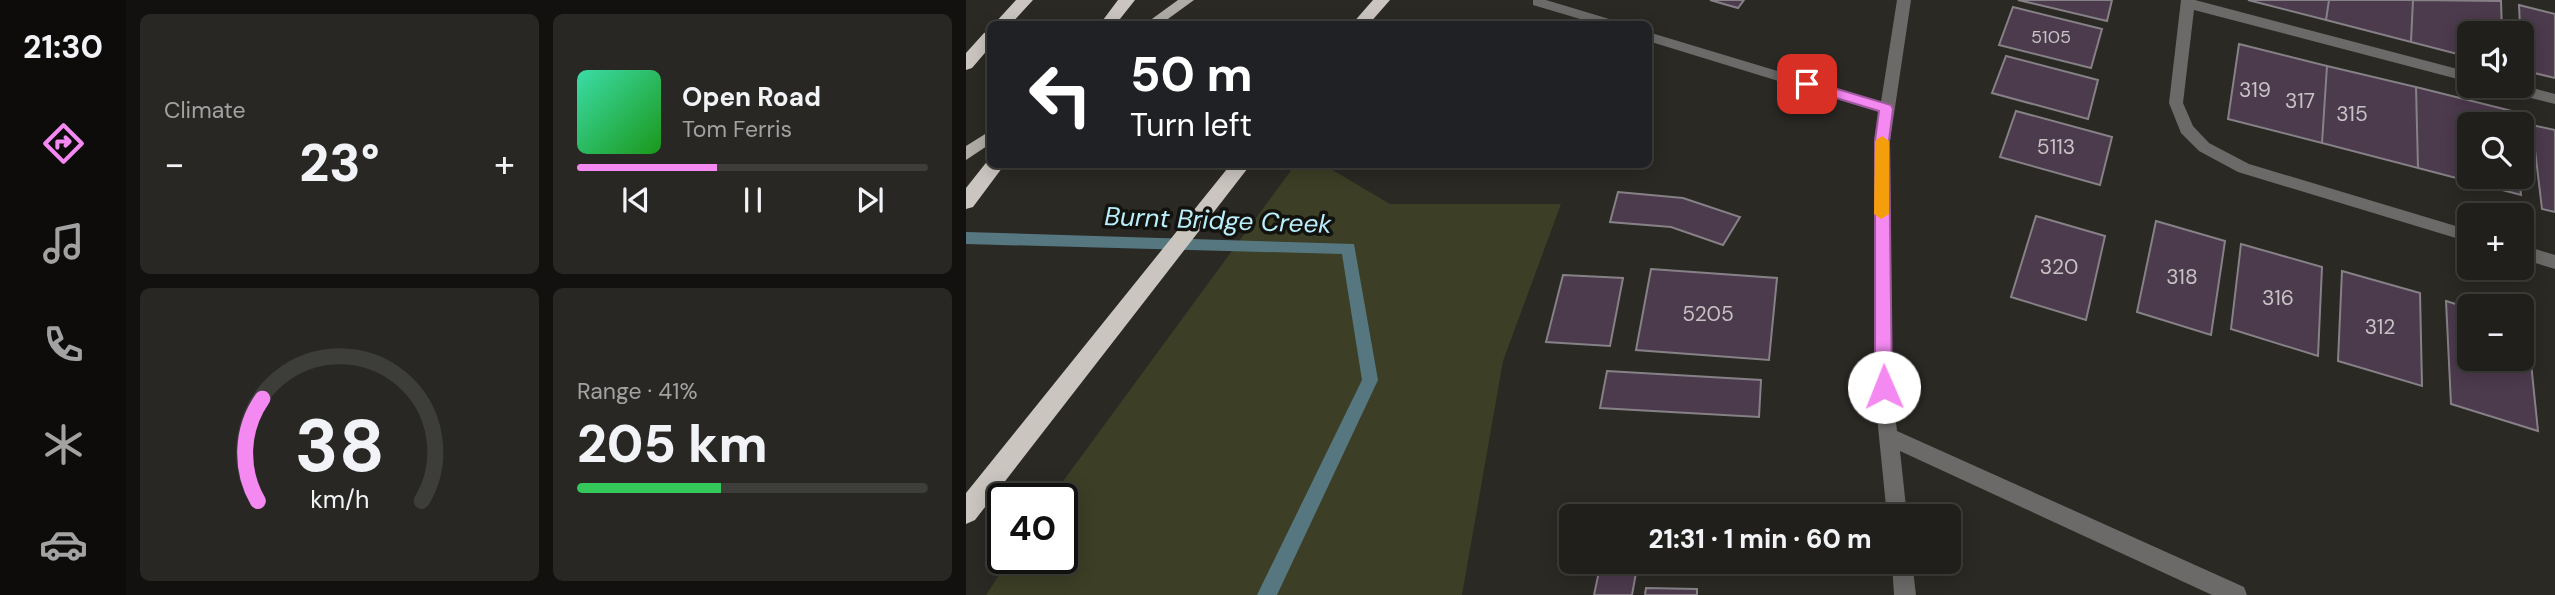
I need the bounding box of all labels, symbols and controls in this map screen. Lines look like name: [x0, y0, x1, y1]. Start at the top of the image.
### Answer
map controls: [2457, 21, 2534, 371]
button: sound: [2457, 21, 2534, 98]
house number: 5105: [2031, 25, 2071, 49]
text: 21:30: [23, 26, 103, 68]
text: 50 m: [1130, 42, 1253, 106]
icon: left: [1015, 49, 1106, 140]
pin: [1777, 54, 1837, 114]
icon: arrive: [1788, 65, 1826, 103]
house number: 319: [2239, 76, 2271, 104]
text: Open Road: [682, 80, 821, 114]
house number: 317: [2285, 87, 2315, 115]
text: Climate: [164, 95, 246, 125]
house number: 315: [2336, 100, 2368, 128]
text: Turn left: [1130, 104, 1252, 146]
button: search: [2457, 112, 2534, 189]
text: Tom Ferris: [682, 114, 792, 144]
icon: directions: [39, 119, 88, 168]
text: 23°: [299, 129, 380, 197]
house number: 5113: [2037, 133, 2075, 161]
text: −: [164, 139, 185, 189]
text: +: [494, 139, 515, 189]
icon: previous: [617, 181, 655, 219]
icon: pause: [734, 181, 772, 219]
icon: next: [851, 181, 889, 219]
water label: Burnt Bridge Creek: [1104, 199, 1333, 241]
button: +: [2457, 203, 2534, 280]
icon: music: [39, 219, 88, 268]
house number: 320: [2040, 253, 2078, 281]
house number: 318: [2166, 263, 2198, 291]
house number: 316: [2262, 284, 2294, 312]
button: −: [2457, 294, 2534, 371]
house number: 5205: [1682, 300, 1734, 328]
house number: 312: [2365, 313, 2395, 341]
icon: phone: [39, 320, 88, 369]
position arrow: [1847, 350, 1921, 424]
text: Range · 41%: [577, 376, 698, 406]
text: 38: [295, 399, 384, 494]
text: 205 km: [577, 410, 768, 478]
icon: climate: [39, 420, 88, 469]
text: km/h: [310, 482, 369, 515]
speed limit sign: 40: [987, 483, 1078, 574]
icon: car: [39, 520, 88, 569]
text: 21:31 · 1 min · 60 m: [1648, 522, 1872, 556]

